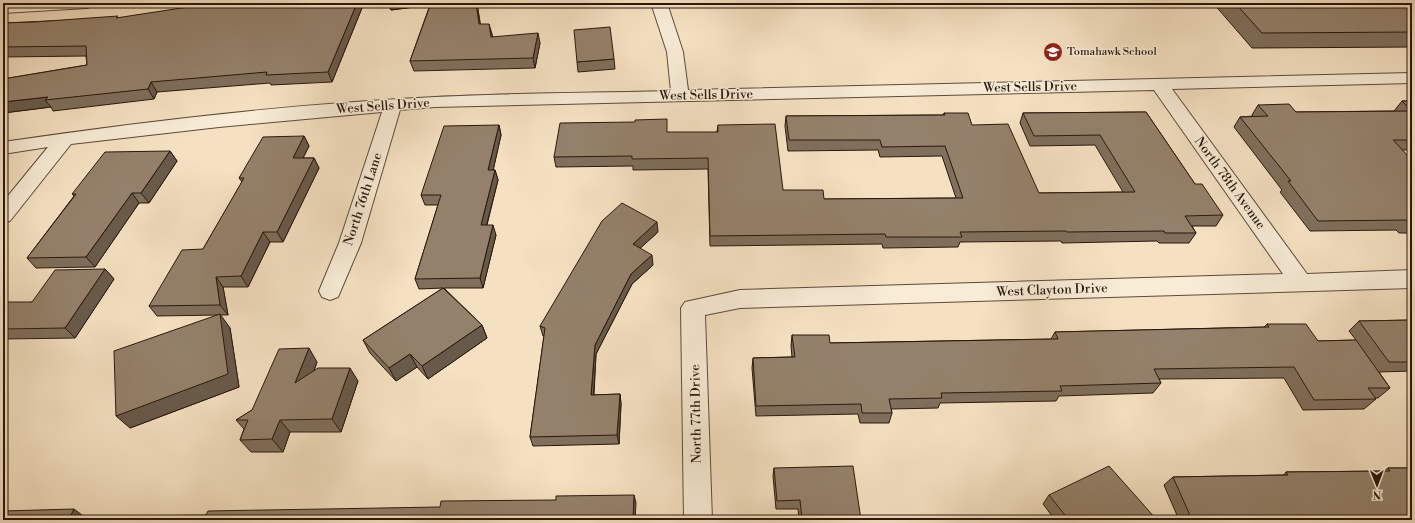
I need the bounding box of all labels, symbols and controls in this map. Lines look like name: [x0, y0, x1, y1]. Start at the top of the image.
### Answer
school or university icon: Tomahawk School: [1042, 41, 1064, 63]
place label: Tomahawk School: [1067, 45, 1157, 59]
street label: West Sells Drive: [982, 78, 1077, 96]
street label: West Sells Drive: [658, 86, 753, 104]
street label: West Sells Drive: [335, 95, 431, 117]
street label: North 78th Avenue: [1191, 134, 1269, 233]
street label: North 76th Lane: [340, 150, 386, 247]
street label: West Clayton Drive: [995, 280, 1108, 300]
street label: North 77th Drive: [687, 364, 705, 464]
north arrow: [1357, 465, 1397, 505]
text: N: [1372, 487, 1382, 501]

